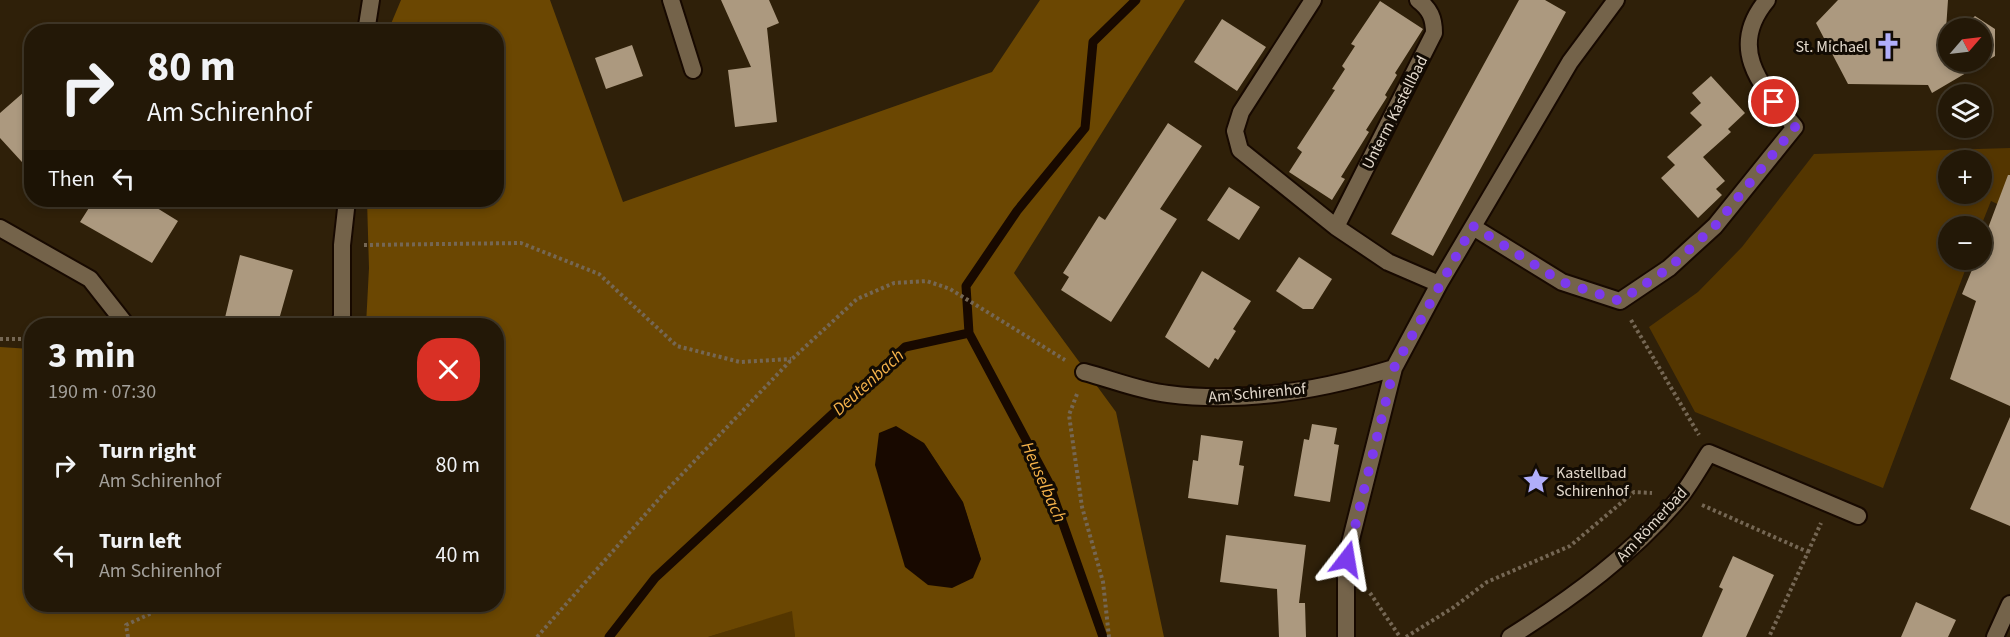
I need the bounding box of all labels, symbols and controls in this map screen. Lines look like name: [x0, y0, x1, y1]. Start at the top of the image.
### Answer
north arrow: [1938, 18, 1992, 72]
map controls: [1938, 18, 1992, 270]
church icon: St. Michael: [1873, 31, 1903, 61]
place label: St. Michael: [1795, 36, 1868, 58]
text: 80 m: [147, 37, 236, 97]
icon: right: [48, 48, 126, 126]
street label: Unterm Kastellbad: [1357, 52, 1433, 173]
pin: [1748, 76, 1799, 127]
button: layers: [1938, 84, 1992, 138]
icon: arrive: [1757, 85, 1790, 118]
text: Am Schirenhof: [147, 93, 312, 132]
button: +: [1938, 150, 1992, 204]
icon: left: [107, 162, 140, 195]
text: Then: [48, 163, 95, 195]
button: −: [1938, 216, 1992, 270]
text: 3 min: [48, 330, 136, 381]
button: close: [417, 338, 480, 401]
water label: Deutenbach: [827, 343, 910, 421]
text: 190 m · 07:30: [48, 378, 156, 406]
street label: Am Schirenhof: [1207, 378, 1308, 408]
text: Turn right: [99, 435, 196, 467]
water label: Heuselbach: [1015, 438, 1072, 527]
icon: right: [48, 449, 81, 482]
text: 80 m: [435, 449, 480, 481]
place label: Kastellbad Schirenhof: [1556, 462, 1630, 502]
place icon: Kastellbad Schirenhof: [1521, 466, 1551, 496]
text: Am Schirenhof: [99, 467, 221, 495]
street label: Am Römerbad: [1611, 482, 1692, 567]
text: Turn left: [99, 525, 181, 557]
position arrow: [1315, 527, 1379, 591]
icon: left: [48, 539, 81, 572]
text: 40 m: [435, 539, 480, 571]
text: Am Schirenhof: [99, 557, 221, 585]

